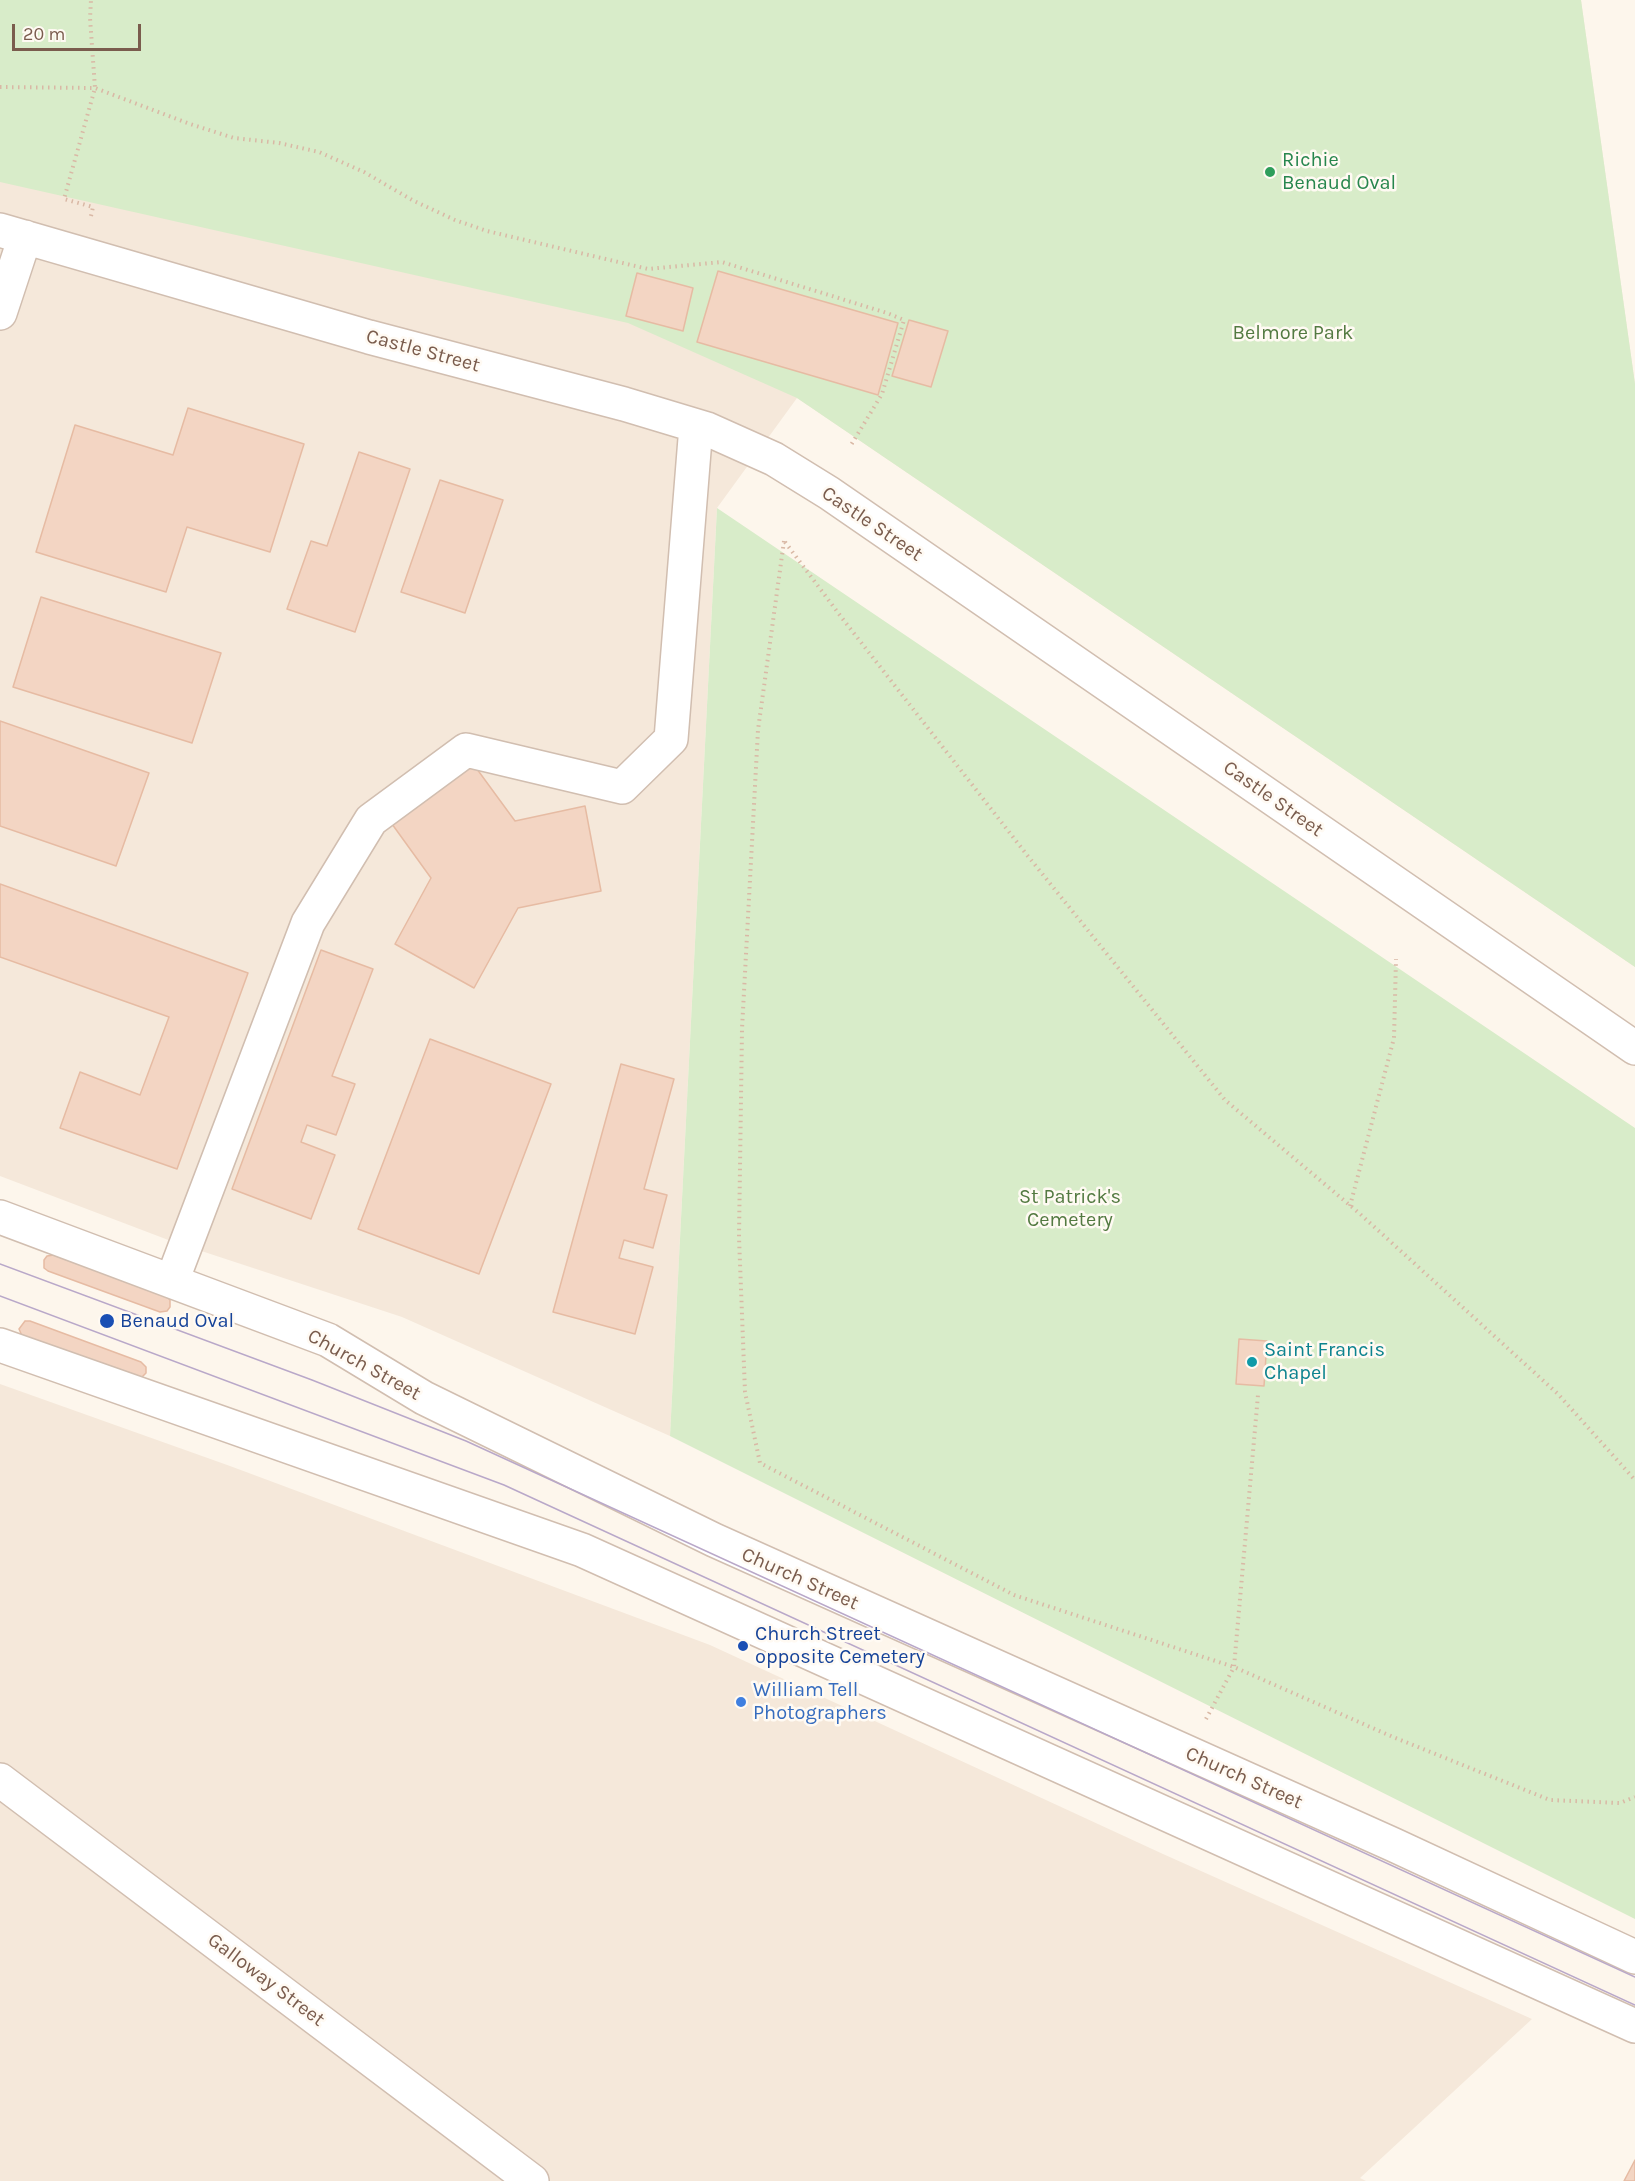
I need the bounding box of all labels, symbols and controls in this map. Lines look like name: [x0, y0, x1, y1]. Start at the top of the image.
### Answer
scale bar: [15, 12, 144, 50]
text: 20 m: [23, 23, 65, 45]
place label: Richie Benaud Oval: [1282, 148, 1396, 195]
marker: Richie Benaud Oval: [1263, 165, 1277, 179]
park label: Belmore Park: [1233, 321, 1353, 345]
street label: Castle Street: [363, 324, 483, 378]
street label: Castle Street: [817, 481, 927, 567]
street label: Castle Street: [1218, 756, 1328, 842]
park label: St Patrick's Cemetery: [1019, 1185, 1121, 1232]
place label: Benaud Oval: [120, 1309, 234, 1333]
marker: Benaud Oval: [98, 1312, 116, 1330]
street label: Church Street: [303, 1324, 425, 1406]
place label: Saint Francis Chapel: [1264, 1338, 1385, 1385]
marker: Saint Francis Chapel: [1245, 1355, 1259, 1369]
street label: Church Street: [738, 1542, 862, 1616]
place label: Church Street opposite Cemetery: [755, 1622, 925, 1669]
marker: Church Street opposite Cemetery: [736, 1639, 750, 1653]
place label: William Tell Photographers: [753, 1678, 887, 1725]
marker: William Tell Photographers: [734, 1695, 748, 1709]
street label: Church Street: [1182, 1741, 1306, 1815]
street label: Galloway Street: [203, 1928, 329, 2032]

